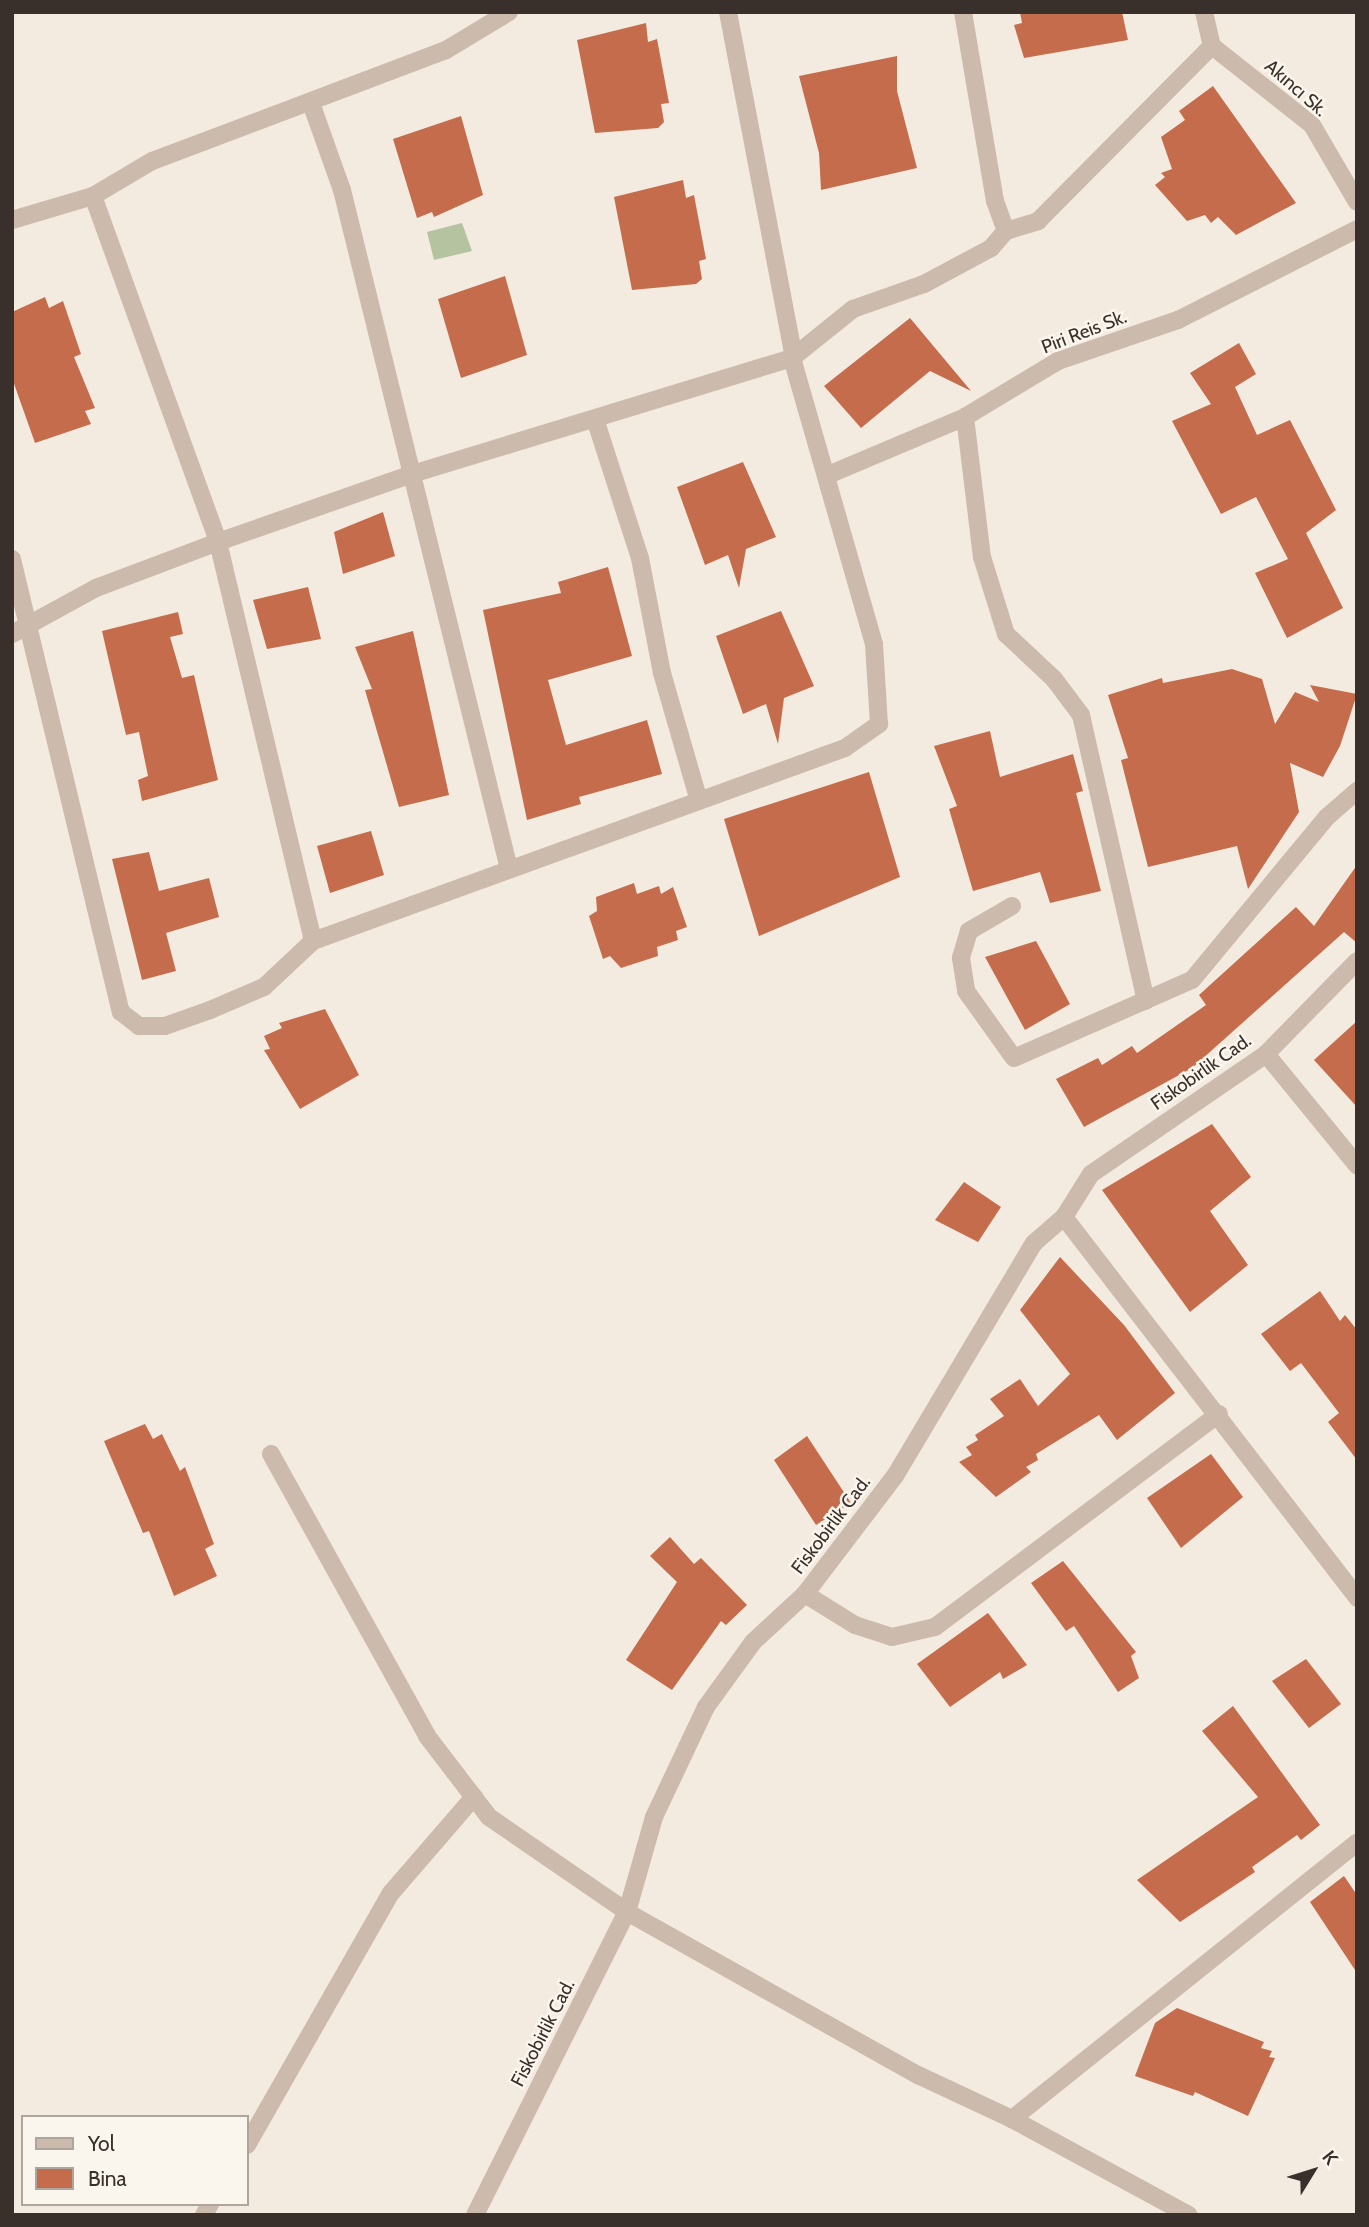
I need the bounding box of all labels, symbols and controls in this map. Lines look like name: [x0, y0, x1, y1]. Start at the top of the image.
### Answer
street label: Akıncı Sk.: [1260, 55, 1332, 121]
street label: Piri Reis Sk.: [1038, 305, 1130, 359]
street label: Fiskobirlik Cad.: [1146, 1029, 1256, 1115]
street label: Fiskobirlik Cad.: [787, 1471, 875, 1579]
street label: Fiskobirlik Cad.: [506, 1976, 580, 2090]
legend: [21, 2115, 248, 2206]
text: Yol: [88, 2131, 115, 2156]
north arrow: [1278, 2136, 1348, 2206]
text: K: [1317, 2146, 1343, 2170]
text: Bina: [88, 2166, 127, 2191]

